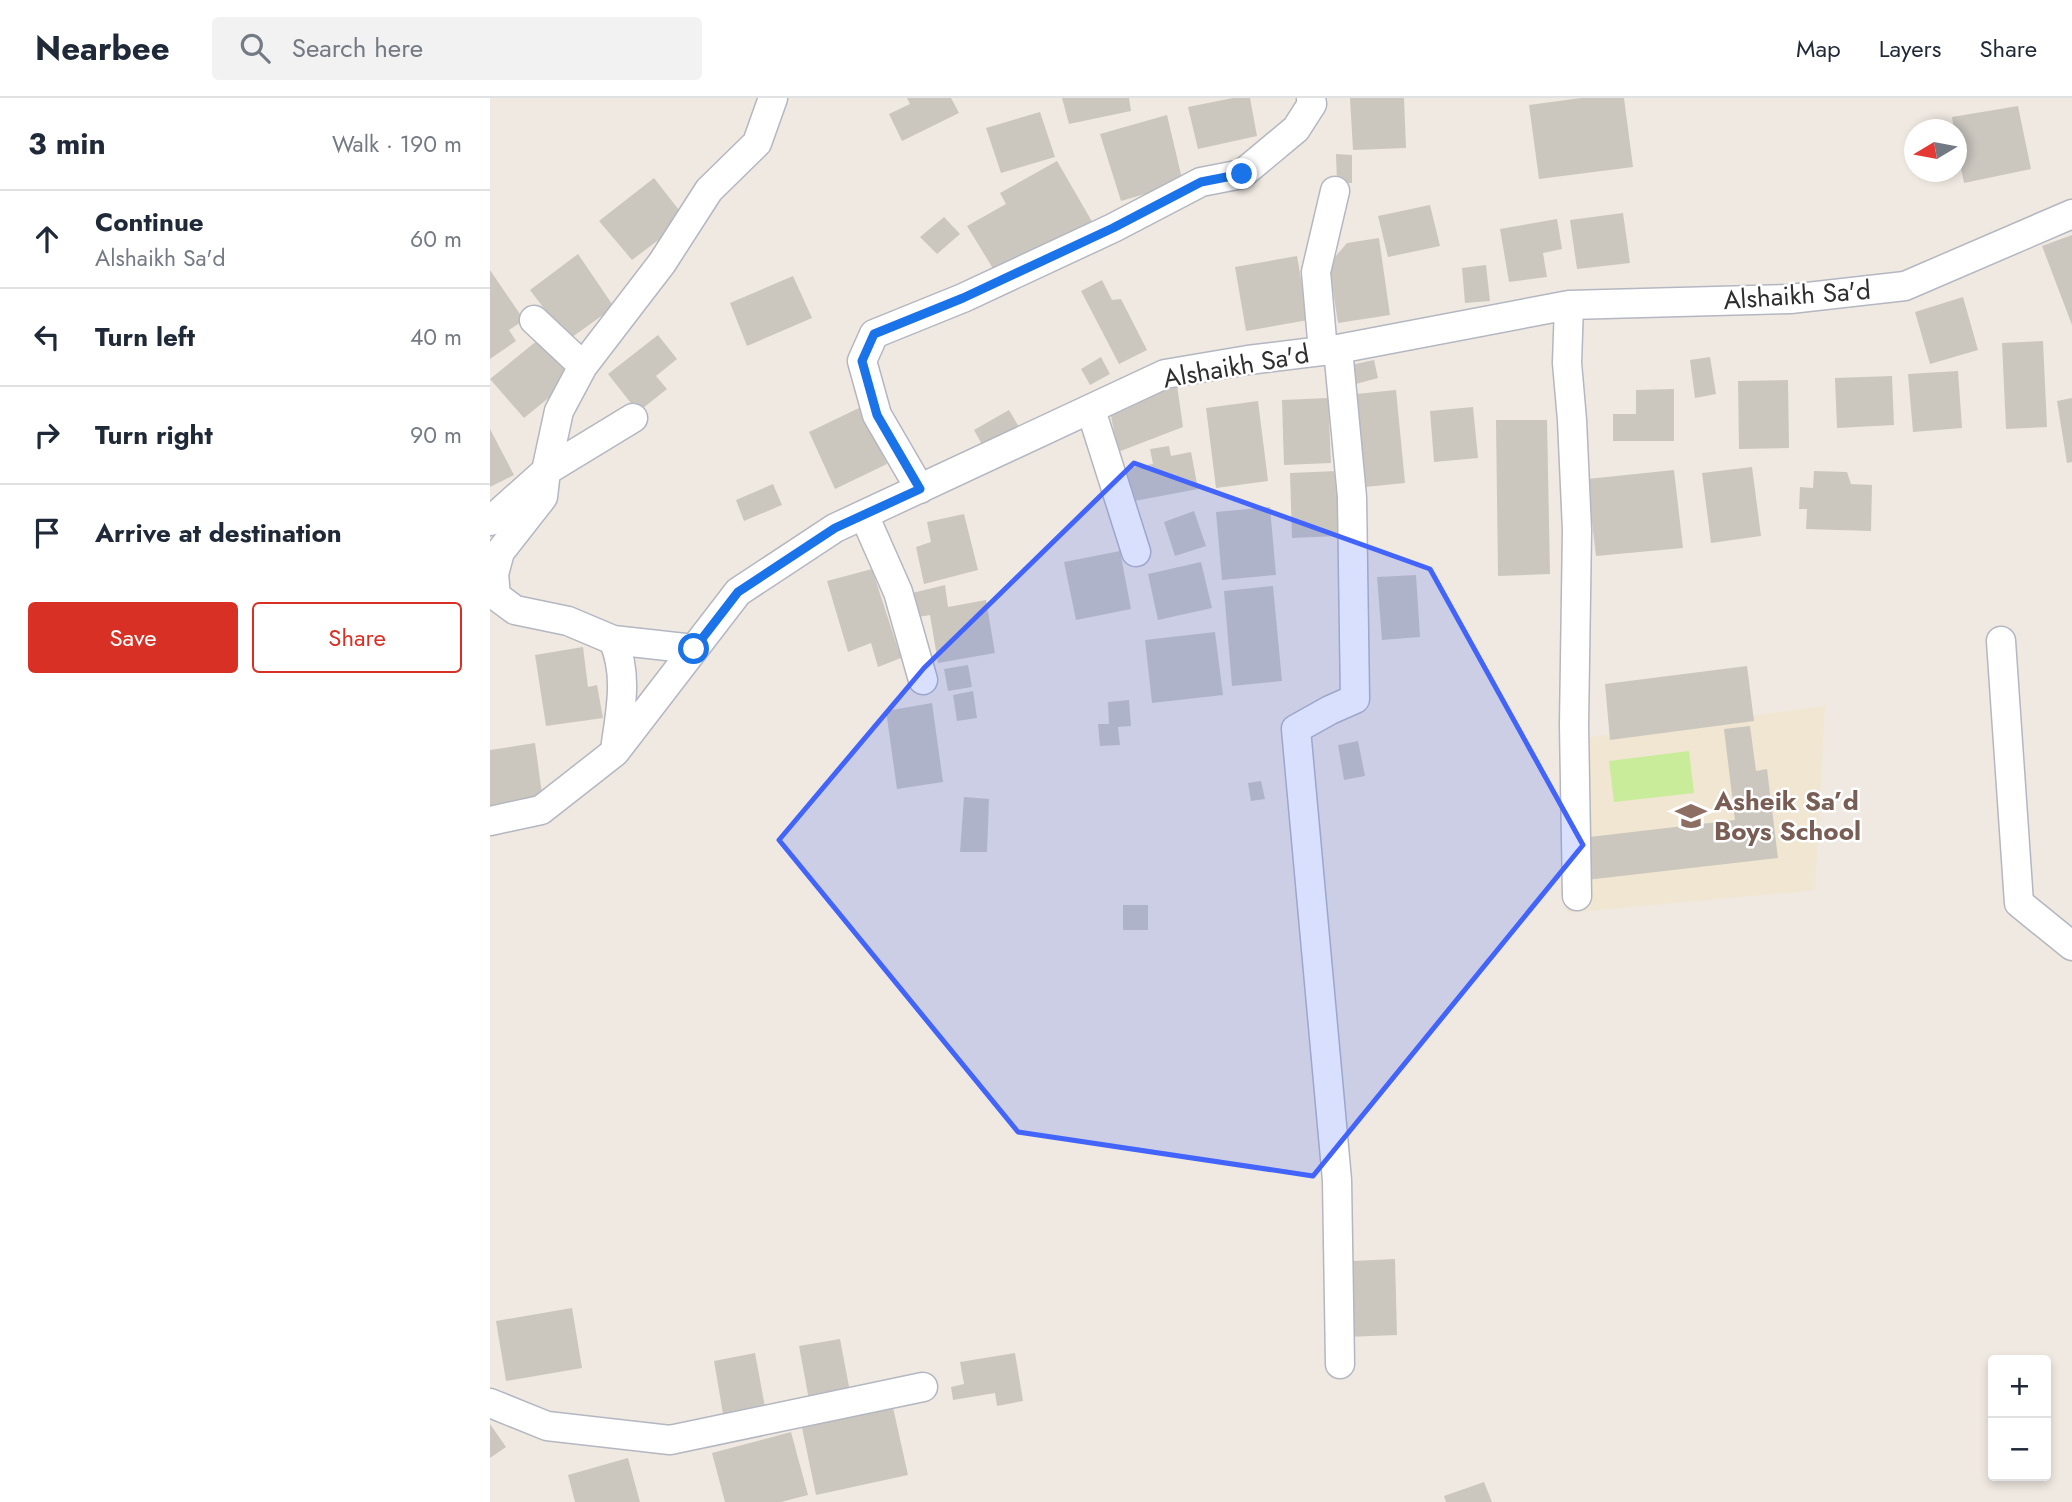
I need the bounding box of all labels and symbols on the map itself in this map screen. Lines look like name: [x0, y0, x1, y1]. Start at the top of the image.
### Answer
north arrow: [1904, 119, 1967, 182]
route end: [1226, 158, 1257, 189]
street label: Alshaikh Sa'd: [1722, 271, 1872, 319]
street label: Alshaikh Sa'd: [1160, 334, 1312, 398]
route start: [678, 633, 709, 664]
place label: Asheik Sa’d Boys School: [1713, 782, 1861, 850]
school or university icon: Asheik Sa’d Boys School: [1674, 799, 1708, 833]

